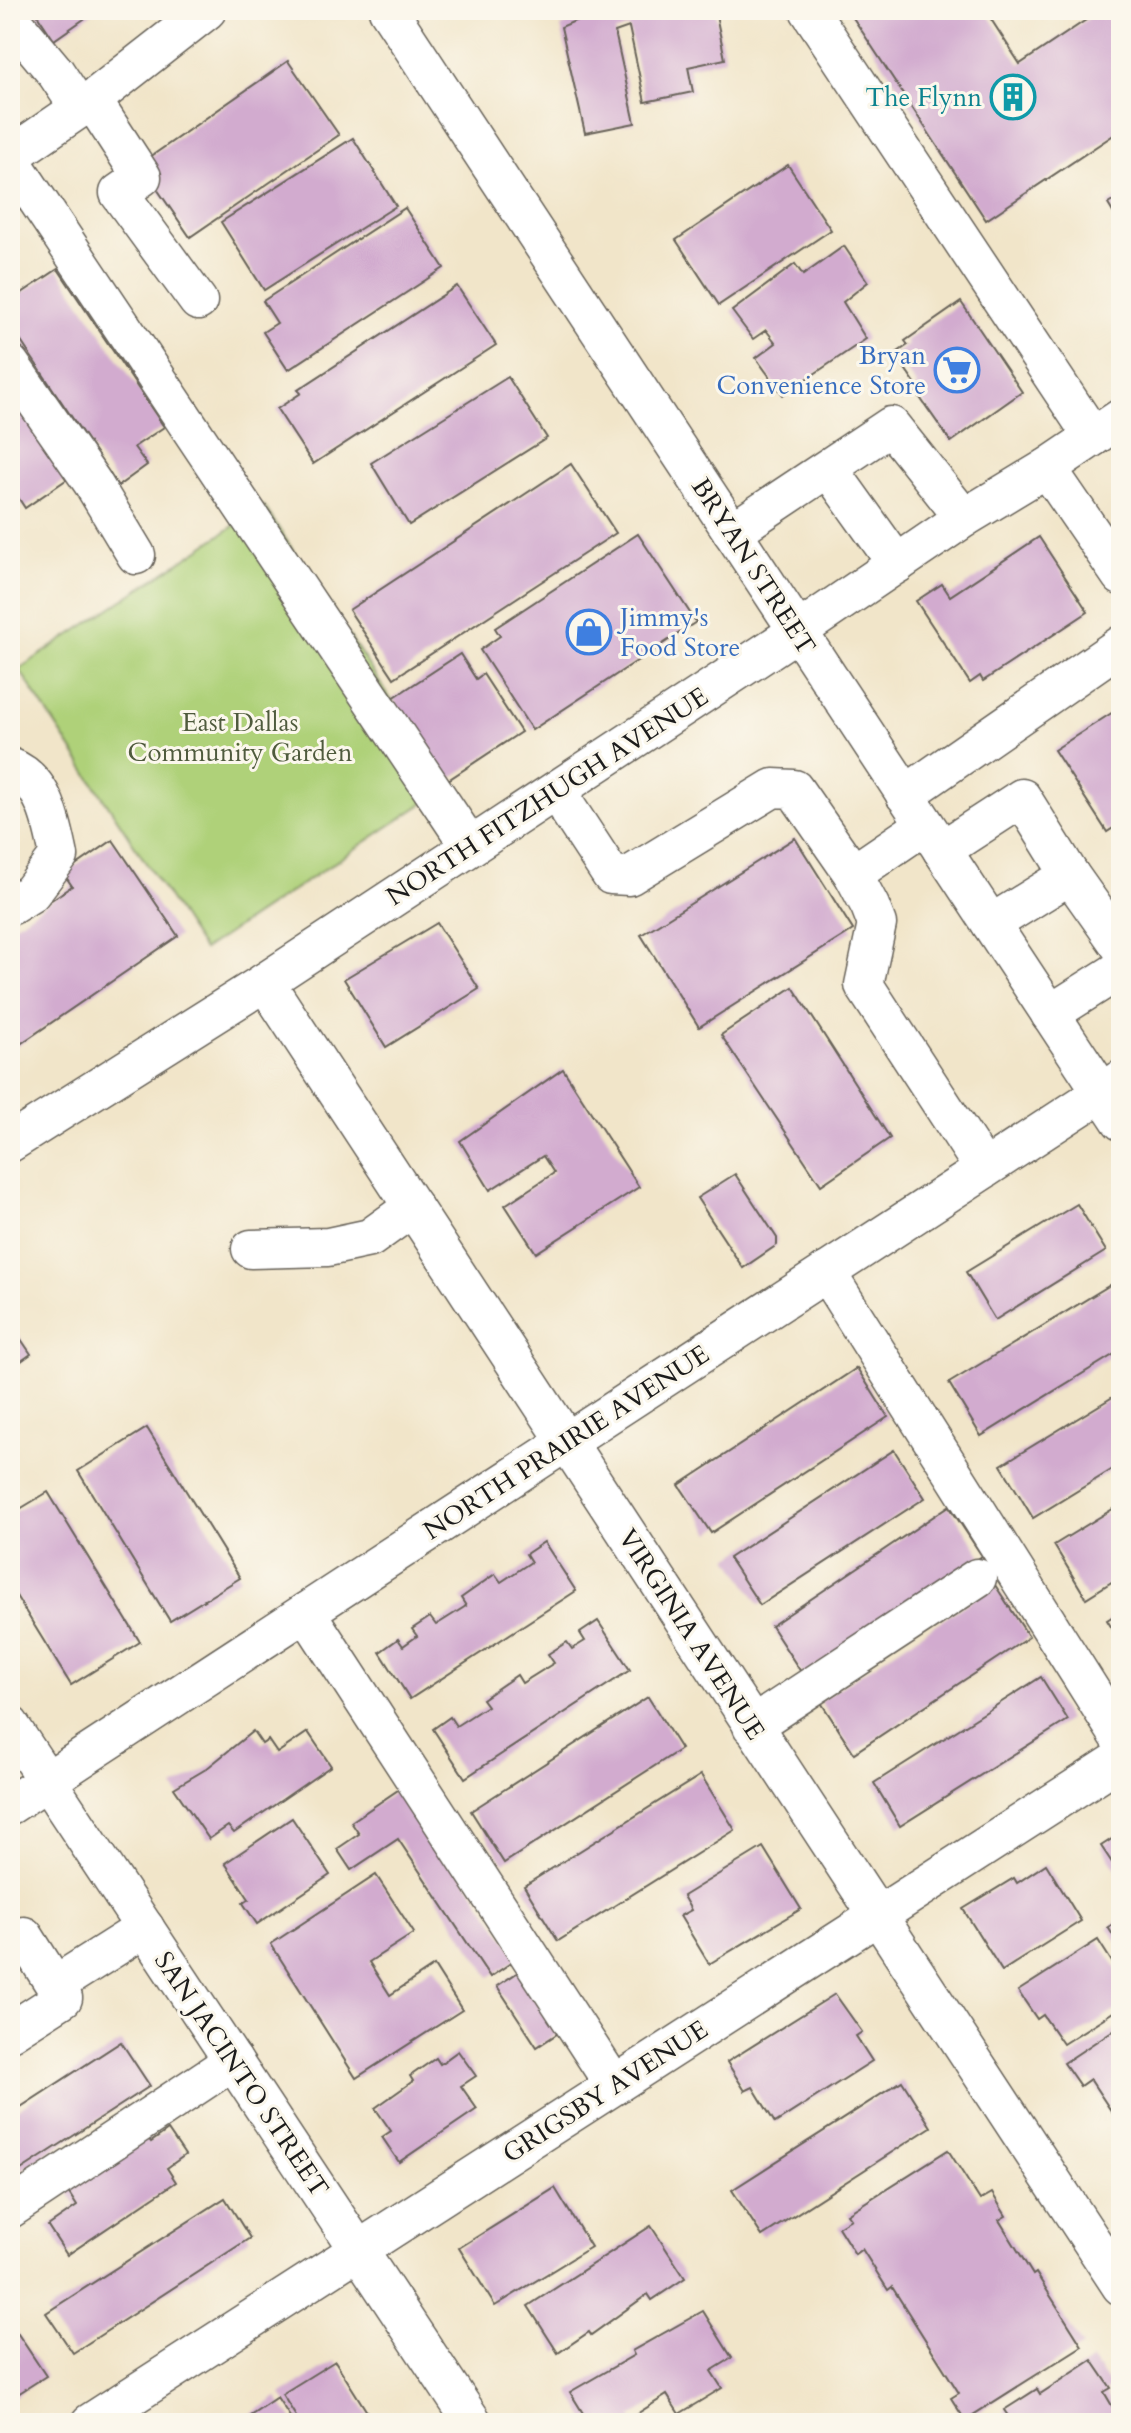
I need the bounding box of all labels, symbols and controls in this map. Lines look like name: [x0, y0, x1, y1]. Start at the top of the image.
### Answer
building icon: The Flynn: [989, 73, 1037, 121]
place label: The Flynn: [865, 80, 982, 115]
place label: Bryan Convenience Store: [716, 338, 926, 403]
supermarket icon: Bryan Convenience Store: [933, 346, 981, 394]
street label: BRYAN STREET: [683, 471, 824, 661]
place label: Jimmy's Food Store: [616, 600, 740, 665]
shop icon: Jimmy's Food Store: [565, 608, 613, 656]
street label: NORTH FITZHUGH AVENUE: [380, 679, 715, 914]
park label: East Dallas Community Garden: [128, 705, 353, 770]
street label: NORTH PRAIRIE AVENUE: [417, 1337, 716, 1548]
street label: VIRGINIA AVENUE: [610, 1522, 773, 1747]
street label: SAN JACINTO STREET: [146, 1945, 337, 2204]
street label: GRIGSBY AVENUE: [496, 2012, 715, 2171]

